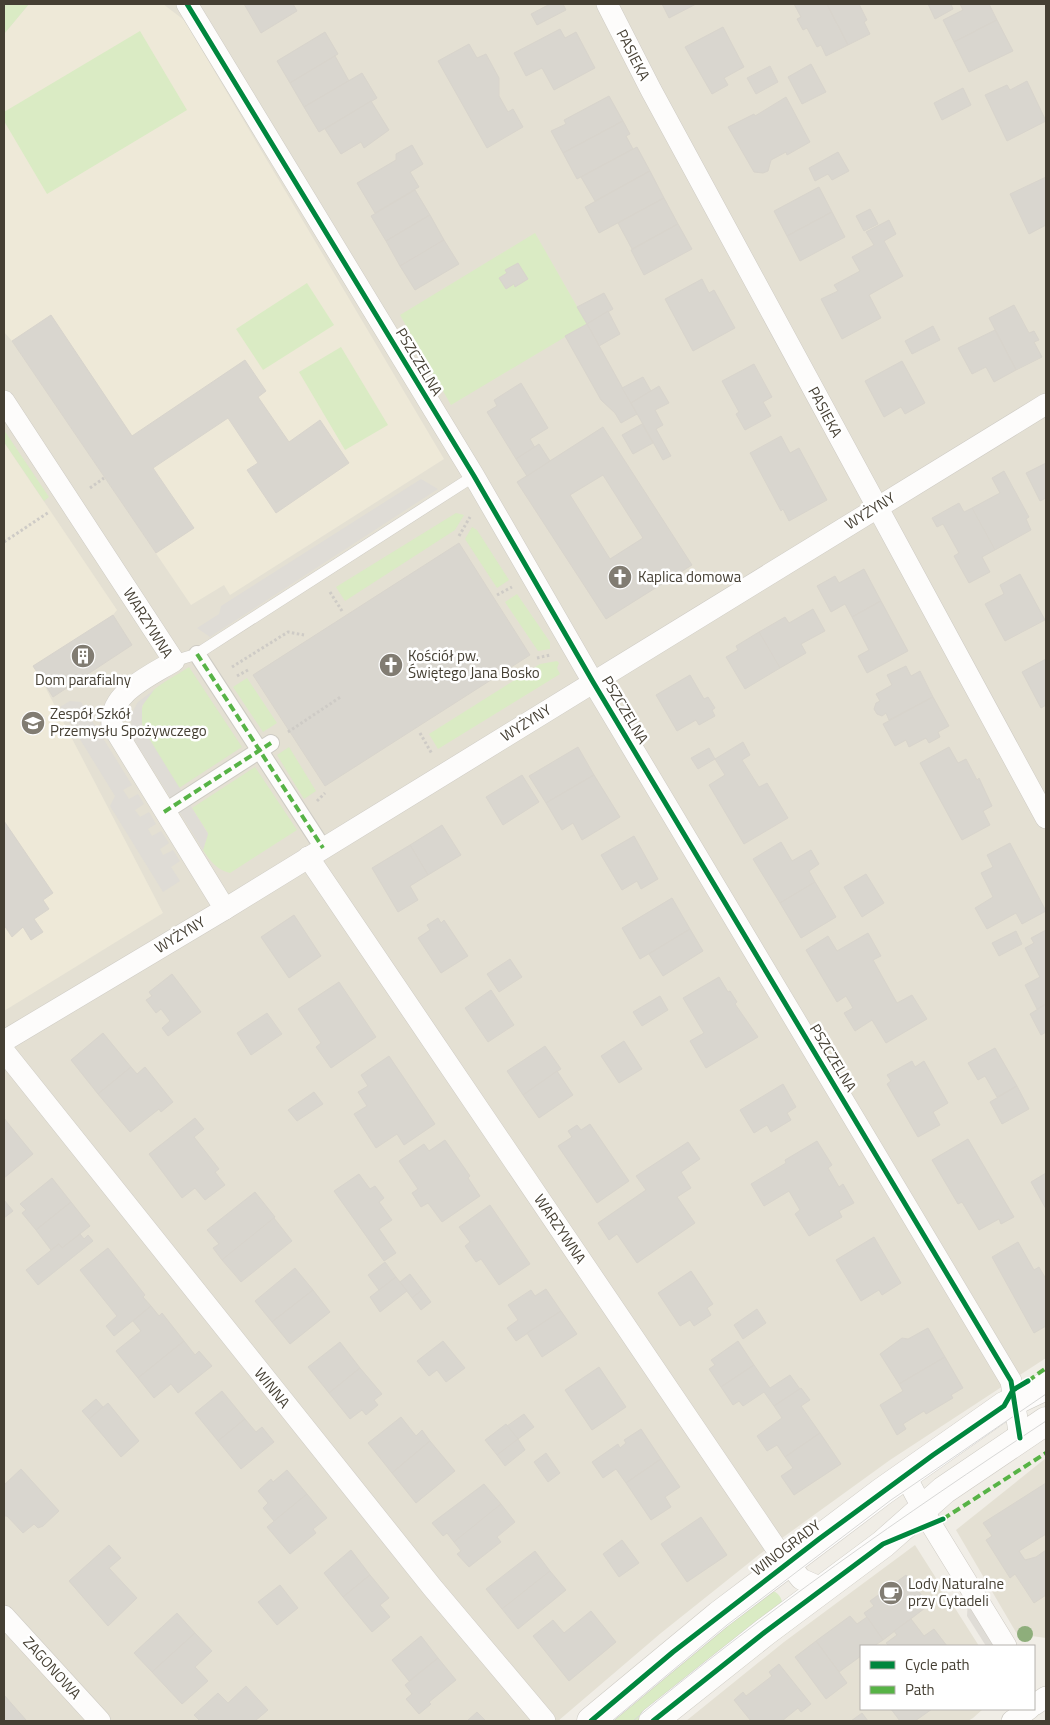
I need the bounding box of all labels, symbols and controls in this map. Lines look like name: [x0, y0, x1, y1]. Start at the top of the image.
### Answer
street label: PASIEKA: [611, 25, 656, 84]
street label: PSZCZELNA: [390, 323, 449, 400]
street label: PASIEKA: [802, 382, 848, 441]
street label: WYŻYNY: [840, 486, 899, 535]
church icon: Kaplica domowa: [607, 564, 633, 590]
place label: Kaplica domowa: [638, 565, 742, 588]
street label: WARZYWNA: [118, 583, 179, 663]
building icon: Dom parafialny: [70, 643, 96, 669]
place label: Kościół pw. Świętego Jana Bosko: [408, 644, 540, 684]
church icon: Kościół pw. Świętego Jana Bosko: [378, 652, 404, 678]
place label: Dom parafialny: [35, 668, 131, 691]
street label: PSZCZELNA: [596, 671, 655, 748]
street label: WYŻYNY: [496, 698, 555, 747]
place label: Zespół Szkół Przemysłu Spożywczego: [50, 702, 207, 742]
school or university icon: Zespół Szkół Przemysłu Spożywczego: [20, 710, 46, 736]
street label: WYŻYNY: [150, 910, 210, 959]
street label: PSZCZELNA: [804, 1019, 863, 1096]
street label: WARZYWNA: [529, 1189, 592, 1268]
street label: WINNA: [249, 1362, 296, 1413]
street label: WINOGRADY: [746, 1514, 825, 1581]
place label: Lody Naturalne przy Cytadeli: [908, 1572, 1004, 1612]
cafe icon: Lody Naturalne przy Cytadeli: [878, 1580, 904, 1606]
street label: ZAGONOWA: [18, 1631, 87, 1704]
legend: [860, 1645, 1035, 1710]
text: Cycle path: [905, 1653, 970, 1676]
text: Path: [905, 1678, 935, 1701]

